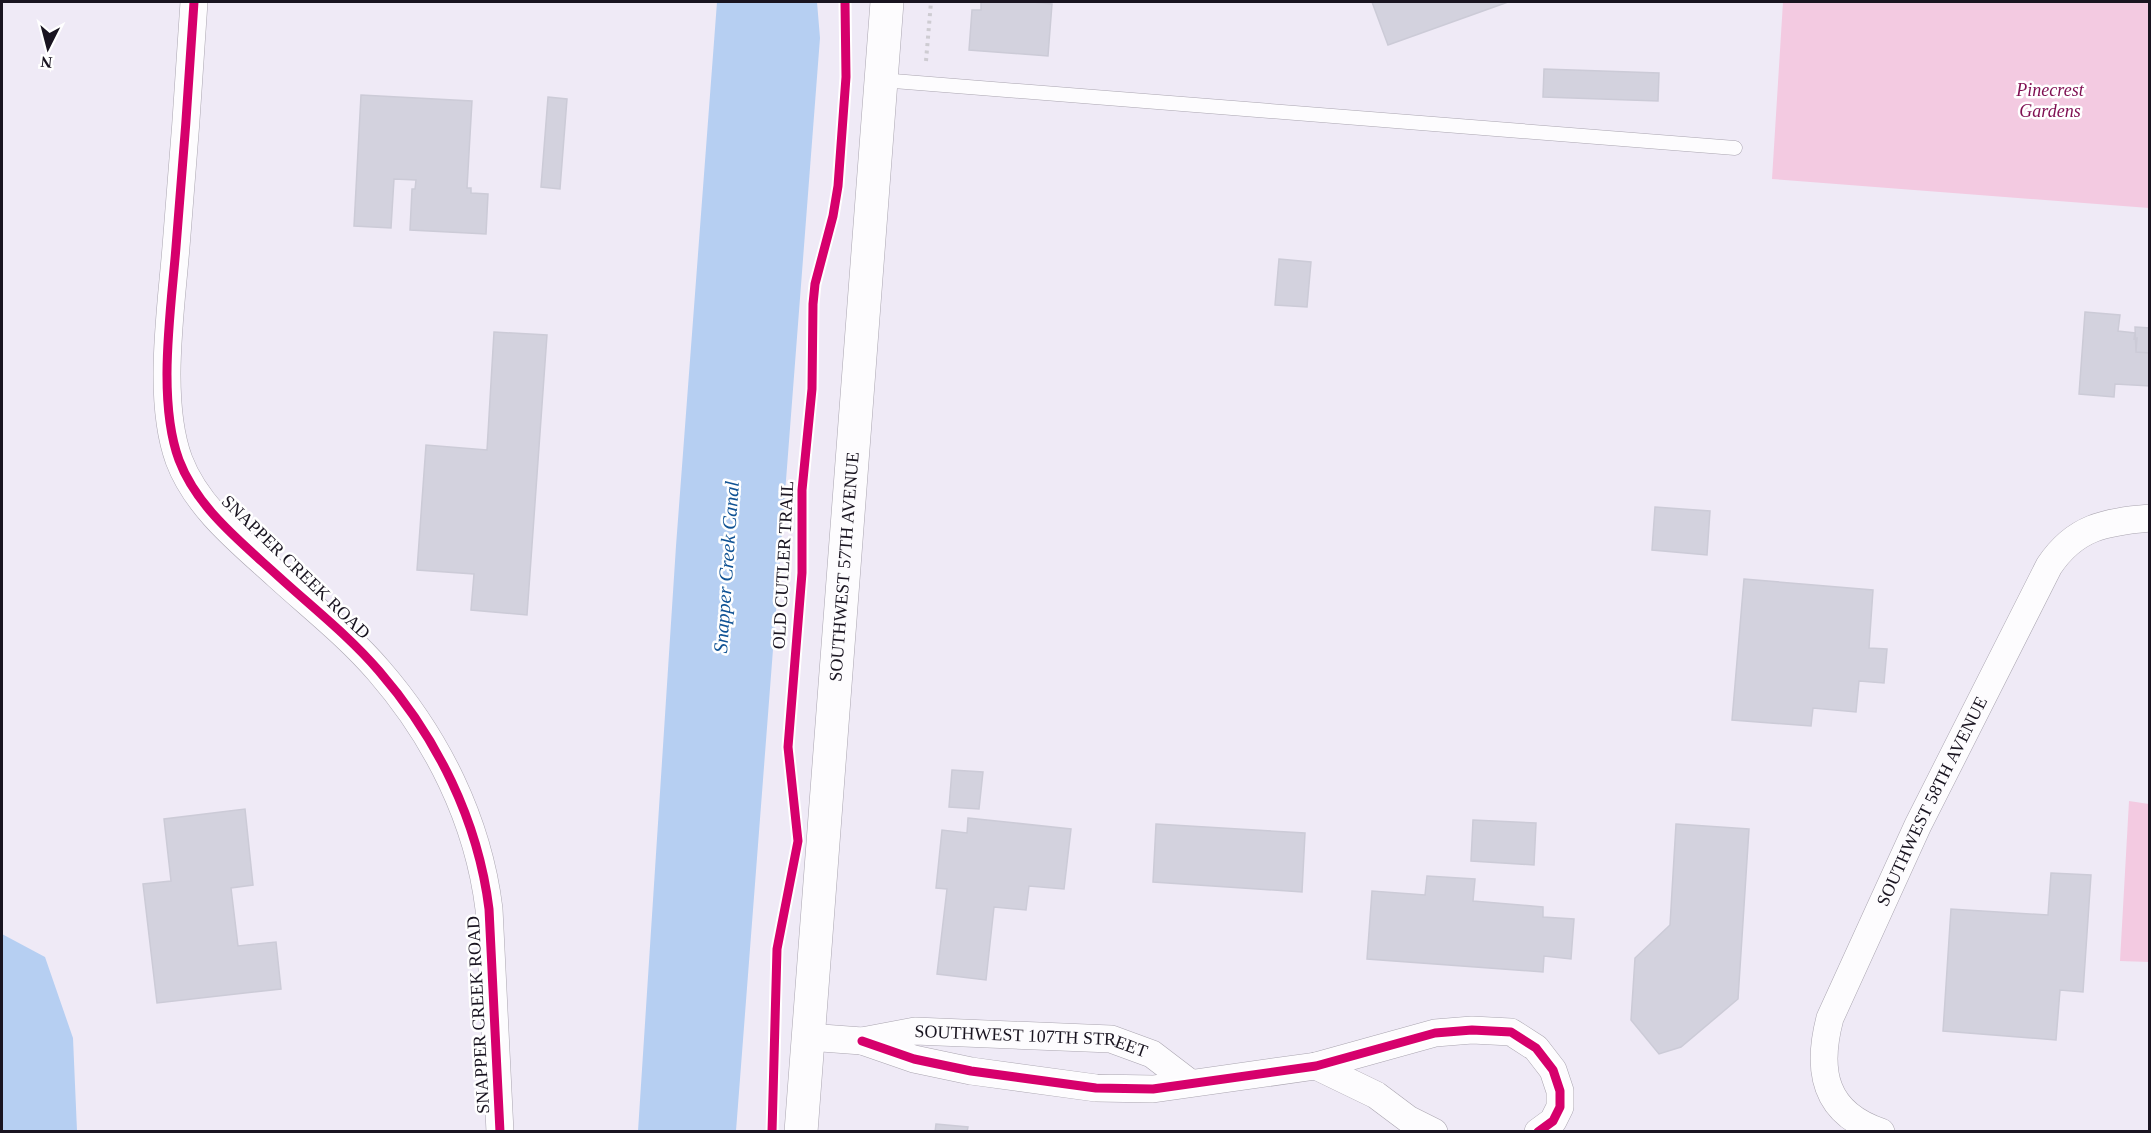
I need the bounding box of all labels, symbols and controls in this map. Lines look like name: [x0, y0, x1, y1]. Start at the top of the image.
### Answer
north arrow: [18, 18, 78, 78]
text: N: [39, 53, 53, 71]
park label: Pinecrest Gardens: [2015, 80, 2085, 121]
street label: SOUTHWEST 57TH AVENUE: [825, 451, 863, 682]
water label: Snapper Creek Canal: [709, 480, 744, 654]
street label: OLD CUTLER TRAIL: [769, 480, 797, 650]
street label: SNAPPER CREEK ROAD: [218, 491, 374, 643]
street label: SOUTHWEST 58TH AVENUE: [1872, 693, 1991, 909]
street label: SNAPPER CREEK ROAD: [463, 916, 493, 1114]
street label: SOUTHWEST 107TH STREET: [914, 1021, 1150, 1061]

